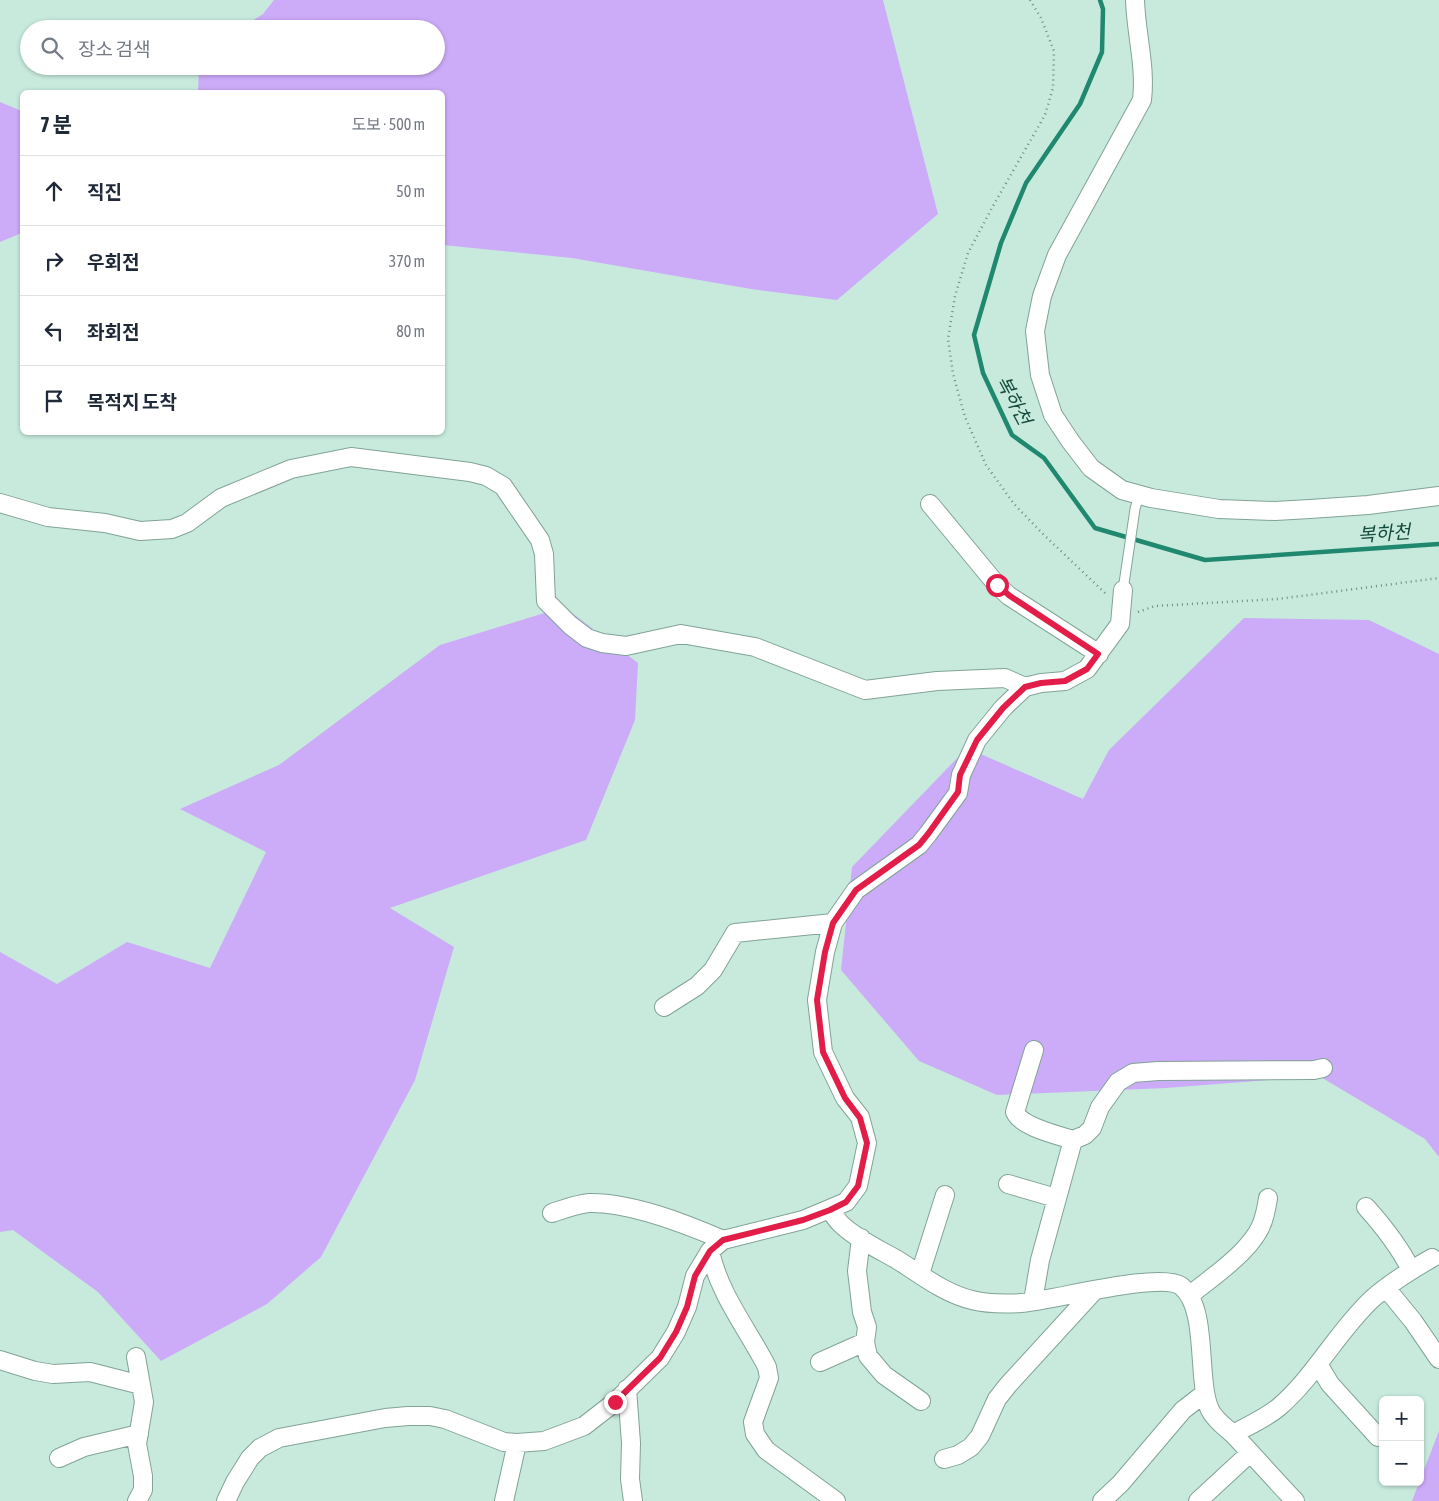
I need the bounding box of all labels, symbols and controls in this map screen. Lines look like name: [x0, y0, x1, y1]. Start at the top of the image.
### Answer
search box: [20, 20, 445, 75]
icon: search: [38, 34, 66, 62]
text: 장소 검색: [78, 38, 151, 60]
text: 7 분: [40, 112, 72, 136]
text: 도보 · 500 m: [351, 115, 425, 133]
icon: ahead: [40, 177, 68, 205]
text: 직진: [87, 181, 122, 203]
text: 50 m: [396, 182, 425, 200]
icon: right: [40, 247, 68, 275]
text: 우회전: [87, 251, 139, 273]
text: 370 m: [389, 252, 425, 270]
icon: left: [40, 317, 68, 345]
text: 좌회전: [87, 321, 139, 343]
text: 80 m: [396, 322, 425, 340]
water label: 복하천: [992, 372, 1037, 430]
icon: arrive: [40, 387, 68, 415]
text: 목적지 도착: [87, 391, 177, 413]
water label: 복하천: [1357, 520, 1412, 546]
route start: [986, 574, 1009, 597]
route end: [604, 1391, 627, 1414]
map controls: [1379, 1396, 1424, 1486]
button: +: [1379, 1396, 1424, 1441]
button: −: [1379, 1441, 1424, 1486]

